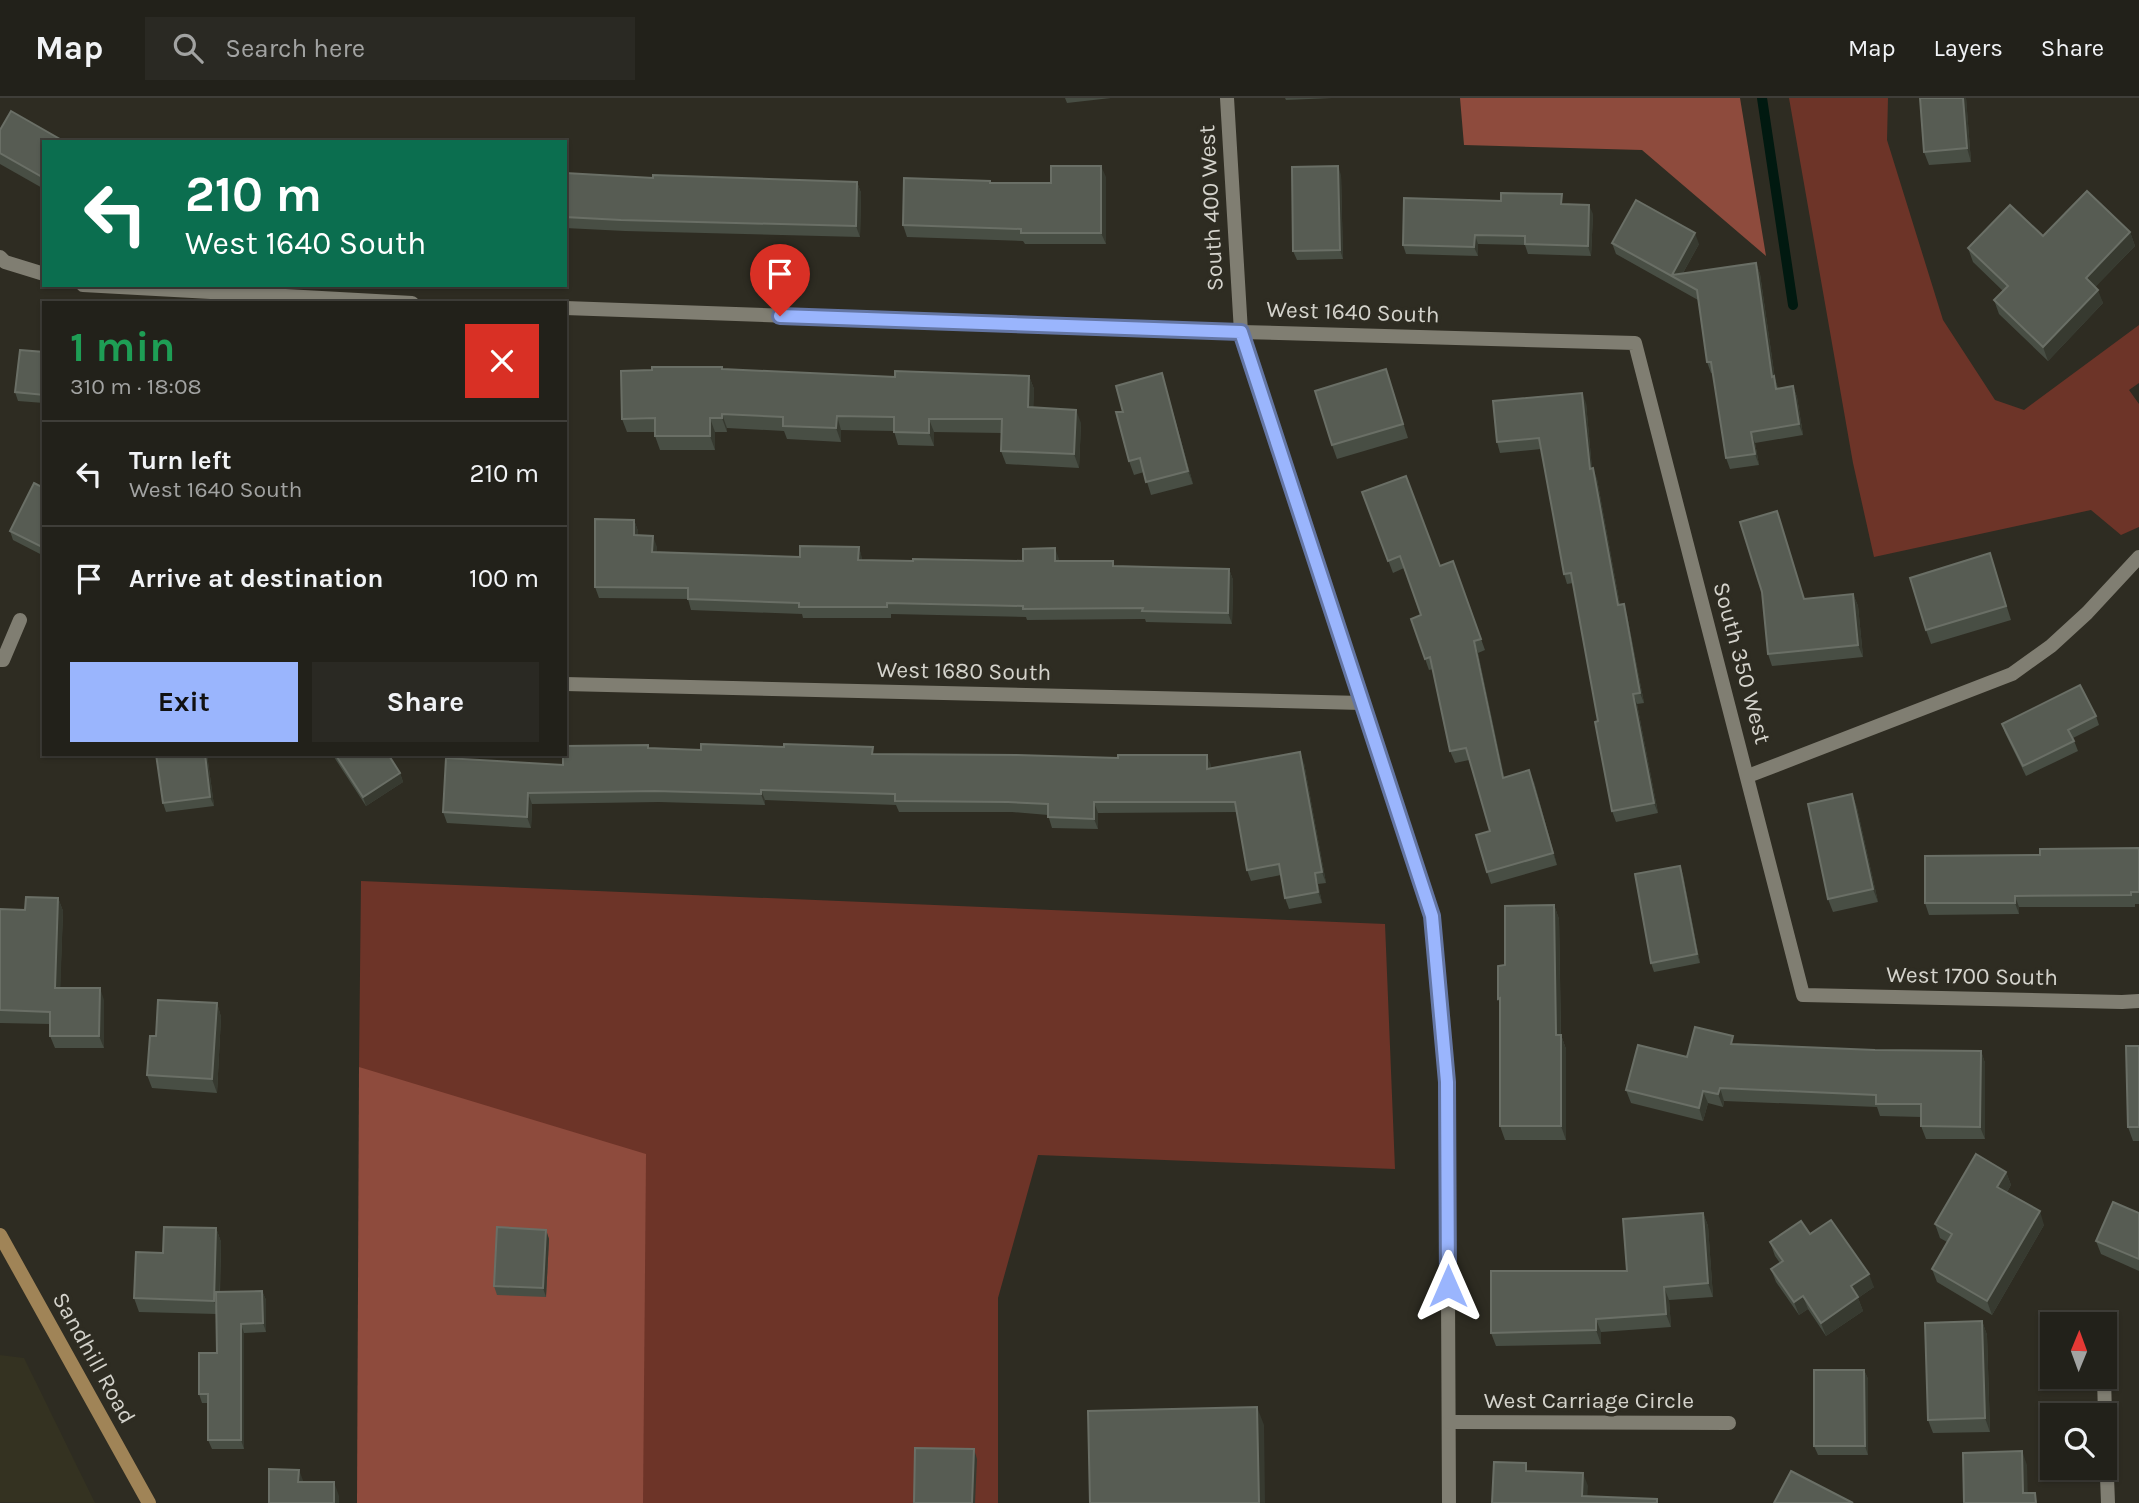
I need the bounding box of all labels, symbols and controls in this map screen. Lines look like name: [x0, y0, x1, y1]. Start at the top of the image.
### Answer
search box: [145, 17, 635, 80]
text: Map: [35, 29, 103, 67]
icon: search: [169, 29, 207, 67]
text: Search here: [225, 33, 365, 64]
text: Map: [1848, 34, 1896, 62]
text: Layers: [1934, 34, 2003, 62]
text: Share: [2041, 34, 2104, 62]
street label: South 400 West: [1193, 124, 1229, 292]
text: 210 m: [185, 166, 322, 223]
icon: left: [70, 168, 161, 259]
text: West 1640 South: [185, 225, 426, 262]
pin: [750, 244, 810, 316]
icon: arrive: [761, 255, 799, 293]
street label: West 1640 South: [1266, 295, 1440, 329]
text: 1 min: [70, 322, 175, 372]
button: close: [465, 324, 539, 398]
text: 310 m · 18:08: [70, 373, 202, 400]
text: Turn left: [129, 445, 231, 476]
icon: left: [70, 455, 108, 493]
text: 210 m: [469, 458, 539, 489]
text: West 1640 South: [129, 476, 303, 503]
icon: arrive: [70, 560, 108, 598]
text: Arrive at destination: [129, 563, 383, 594]
text: 100 m: [469, 563, 539, 594]
street label: South 350 West: [1707, 579, 1777, 747]
street label: West 1680 South: [876, 656, 1052, 686]
button: Exit: [70, 662, 298, 742]
button: Share: [312, 662, 539, 742]
street label: West 1700 South: [1886, 961, 2058, 991]
position arrow: [1411, 1249, 1485, 1323]
street label: Sandhill Road: [47, 1288, 141, 1428]
north arrow: [2040, 1312, 2118, 1390]
map controls: [2040, 1312, 2117, 1480]
street label: West Carriage Circle: [1484, 1387, 1694, 1414]
button: search: [2040, 1403, 2117, 1480]

